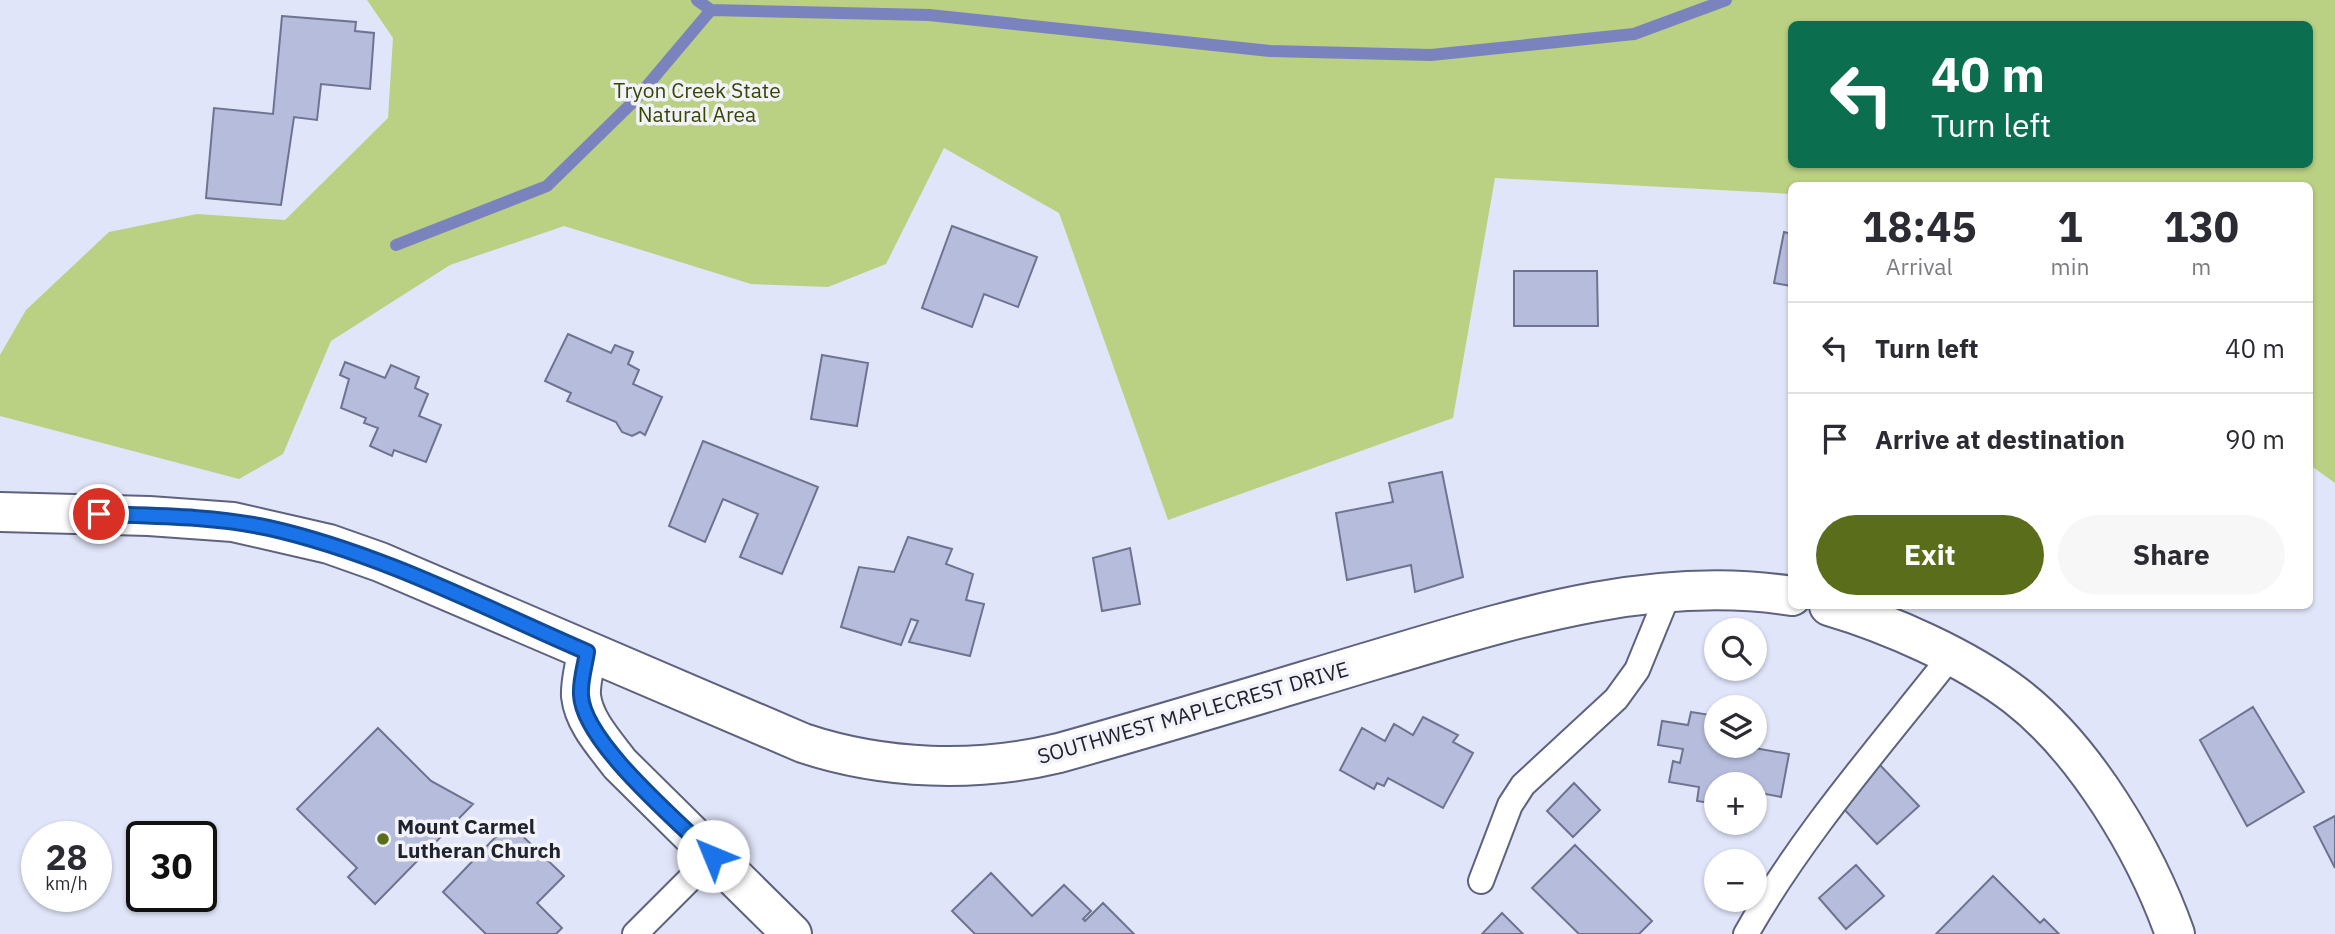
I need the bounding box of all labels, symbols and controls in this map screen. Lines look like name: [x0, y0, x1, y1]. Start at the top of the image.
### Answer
text: 40 m: [1931, 42, 2045, 105]
icon: left: [1816, 49, 1907, 140]
park label: Tryon Creek State Natural Area: [613, 76, 781, 128]
text: Turn left: [1931, 104, 2051, 146]
text: 18:45: [1862, 199, 1977, 254]
text: 1: [2057, 199, 2083, 254]
text: 130: [2163, 199, 2239, 254]
text: Arrival: [1886, 251, 1953, 281]
text: min: [2051, 251, 2089, 281]
text: m: [2191, 251, 2211, 281]
icon: left: [1816, 329, 1854, 367]
text: Turn left: [1875, 331, 1978, 365]
text: 40 m: [2225, 331, 2285, 365]
icon: arrive: [1816, 420, 1854, 458]
text: Arrive at destination: [1875, 422, 2125, 456]
text: 90 m: [2225, 422, 2285, 456]
pin: [69, 484, 129, 544]
icon: arrive: [80, 495, 118, 533]
button: Exit: [1816, 515, 2044, 595]
button: Share: [2058, 515, 2285, 595]
map controls: [1704, 618, 1767, 912]
button: search: [1704, 618, 1767, 681]
street label: SOUTHWEST MAPLECREST DRIVE: [1034, 654, 1352, 770]
button: layers: [1704, 695, 1767, 758]
button: +: [1704, 772, 1767, 835]
place label: Mount Carmel Lutheran Church: [397, 812, 561, 864]
position arrow: [676, 819, 750, 893]
speed limit sign: 30: [126, 821, 217, 912]
marker: Mount Carmel Lutheran Church: [375, 831, 391, 847]
text: 28: [45, 834, 88, 880]
button: −: [1704, 849, 1767, 912]
text: km/h: [45, 872, 88, 895]

